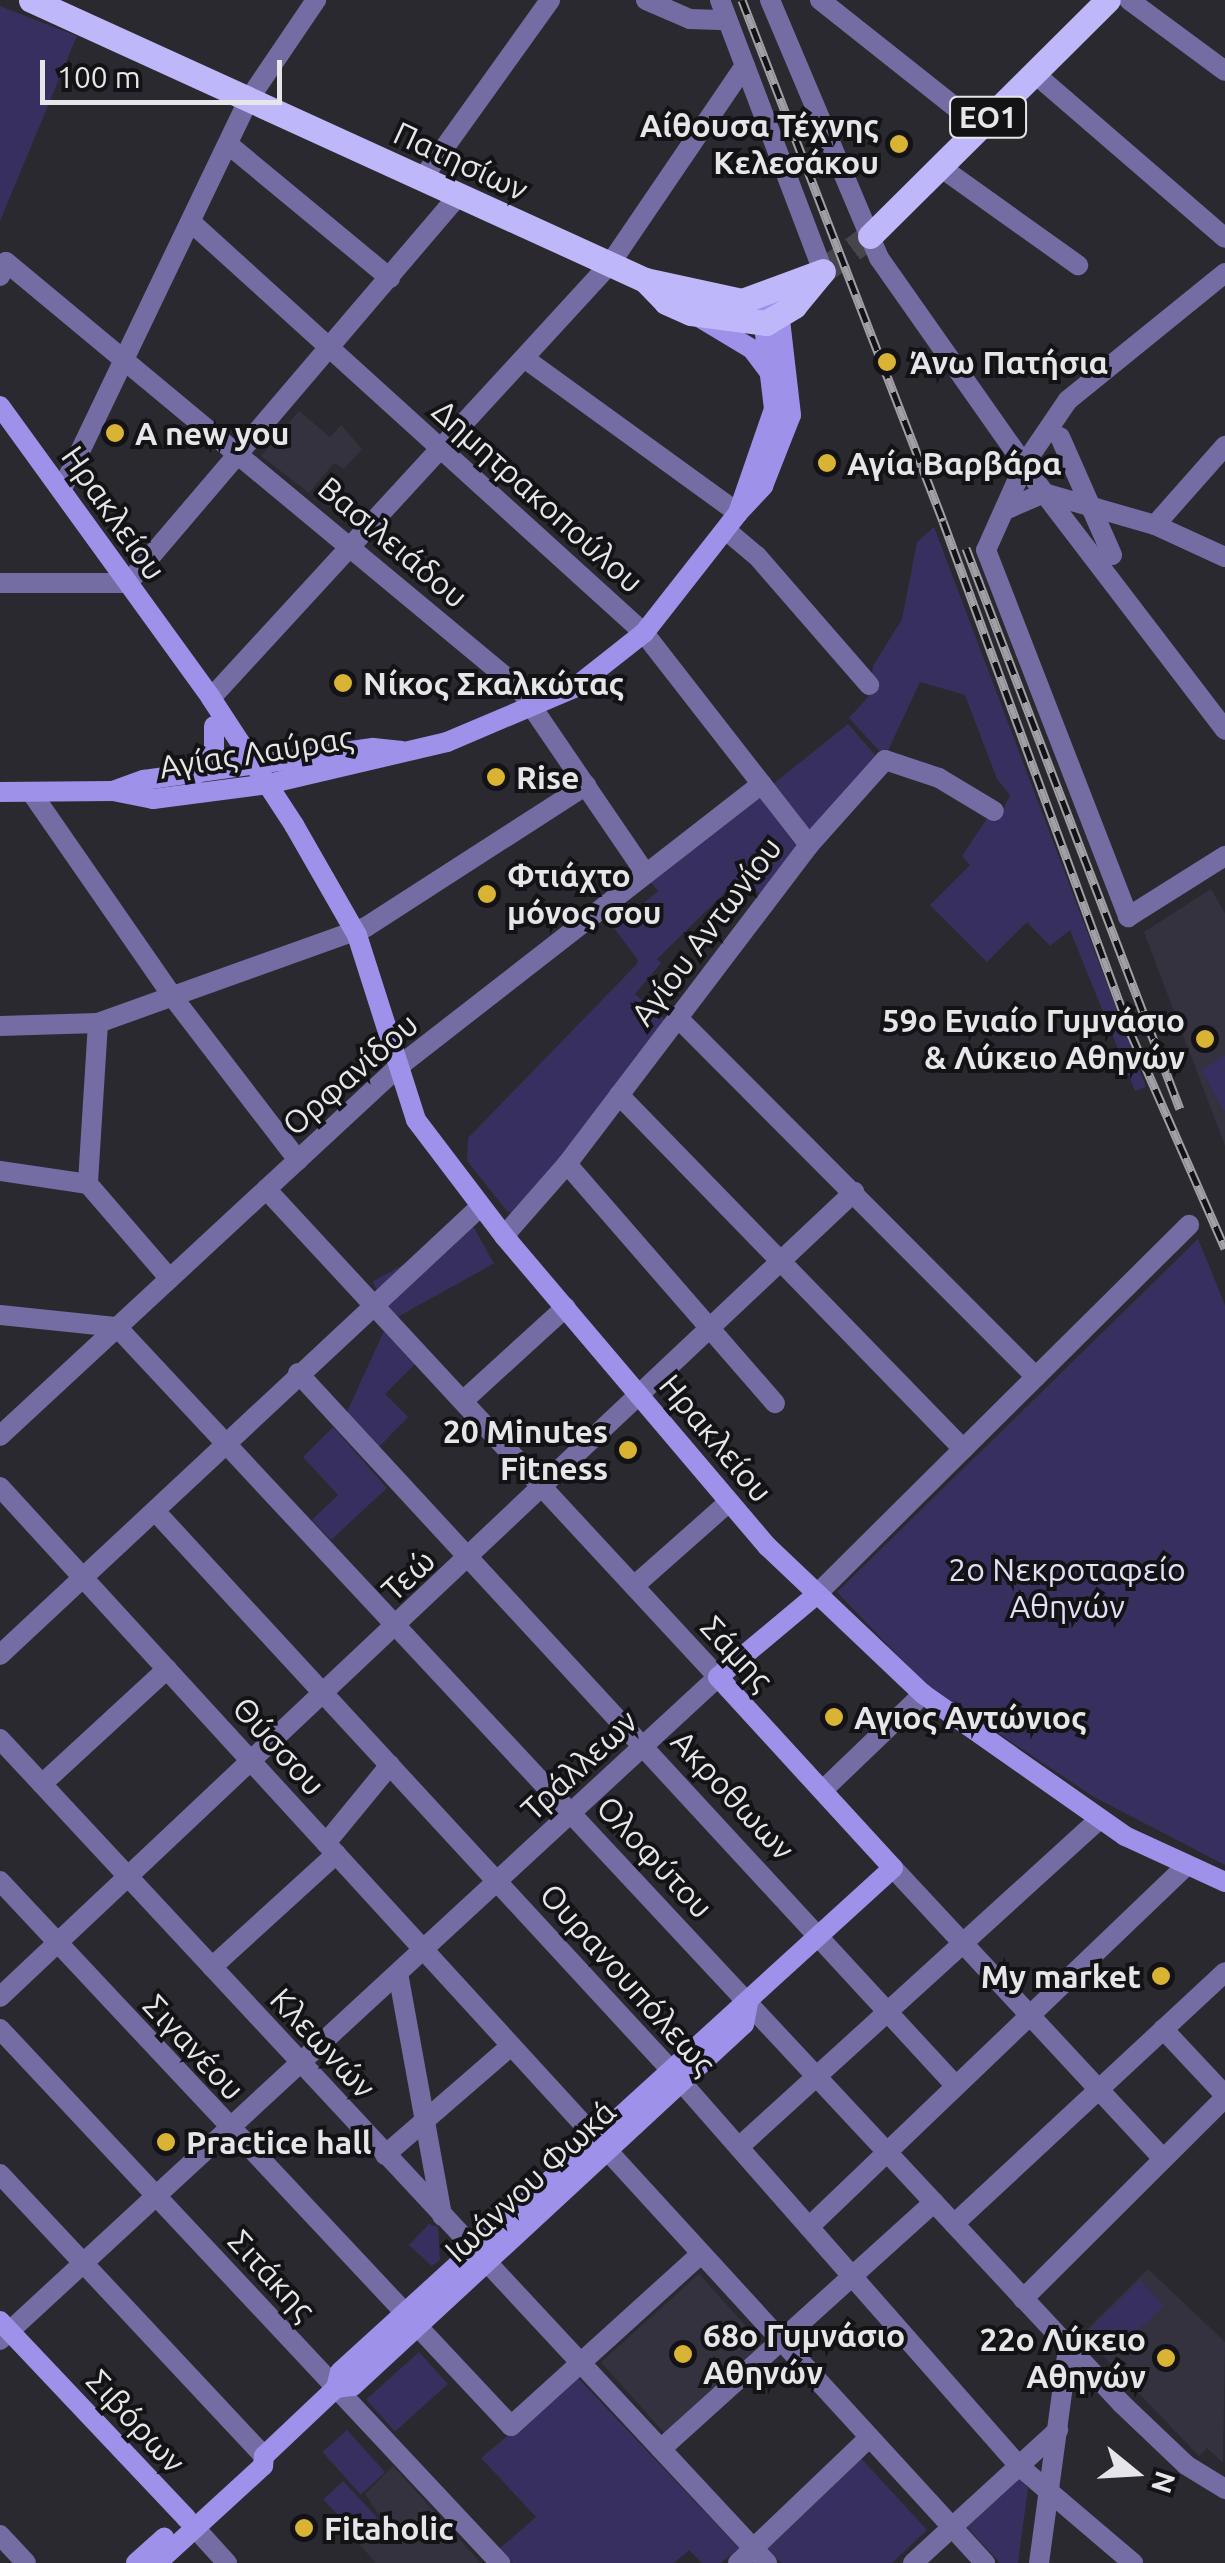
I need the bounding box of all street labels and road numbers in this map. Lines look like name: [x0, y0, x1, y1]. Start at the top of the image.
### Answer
road number: ΕΟ1: [948, 92, 1028, 142]
street label: Πατησίων: [388, 113, 534, 209]
street label: Δημητρακοπούλου: [425, 391, 651, 601]
street label: Ηρακλείου: [54, 439, 174, 587]
street label: Βασιλειάδου: [311, 468, 475, 616]
street label: Αγίας Λαύρας: [156, 718, 356, 786]
street label: Αγίου Αντωνίου: [623, 829, 789, 1033]
street label: Ορφανίδου: [274, 1005, 426, 1143]
street label: Ηρακλείου: [652, 1366, 780, 1510]
street label: Τεώ: [374, 1541, 442, 1609]
street label: Σάμης: [693, 1608, 781, 1698]
street label: Θύσσου: [225, 1689, 333, 1803]
street label: Τράλλεων: [513, 1702, 645, 1828]
street label: Ακροθωων: [663, 1722, 803, 1868]
street label: Ολοφύτου: [589, 1788, 721, 1926]
street label: Ουρανουπόλεως: [532, 1876, 724, 2082]
street label: Κλεωνών: [262, 1980, 384, 2106]
street label: Σιγανέου: [136, 1986, 252, 2108]
street label: Ιωάννου Φωκά: [437, 2092, 623, 2270]
street label: Σιτάκης: [221, 2222, 323, 2328]
street label: Σιβόρων: [79, 2362, 193, 2480]

